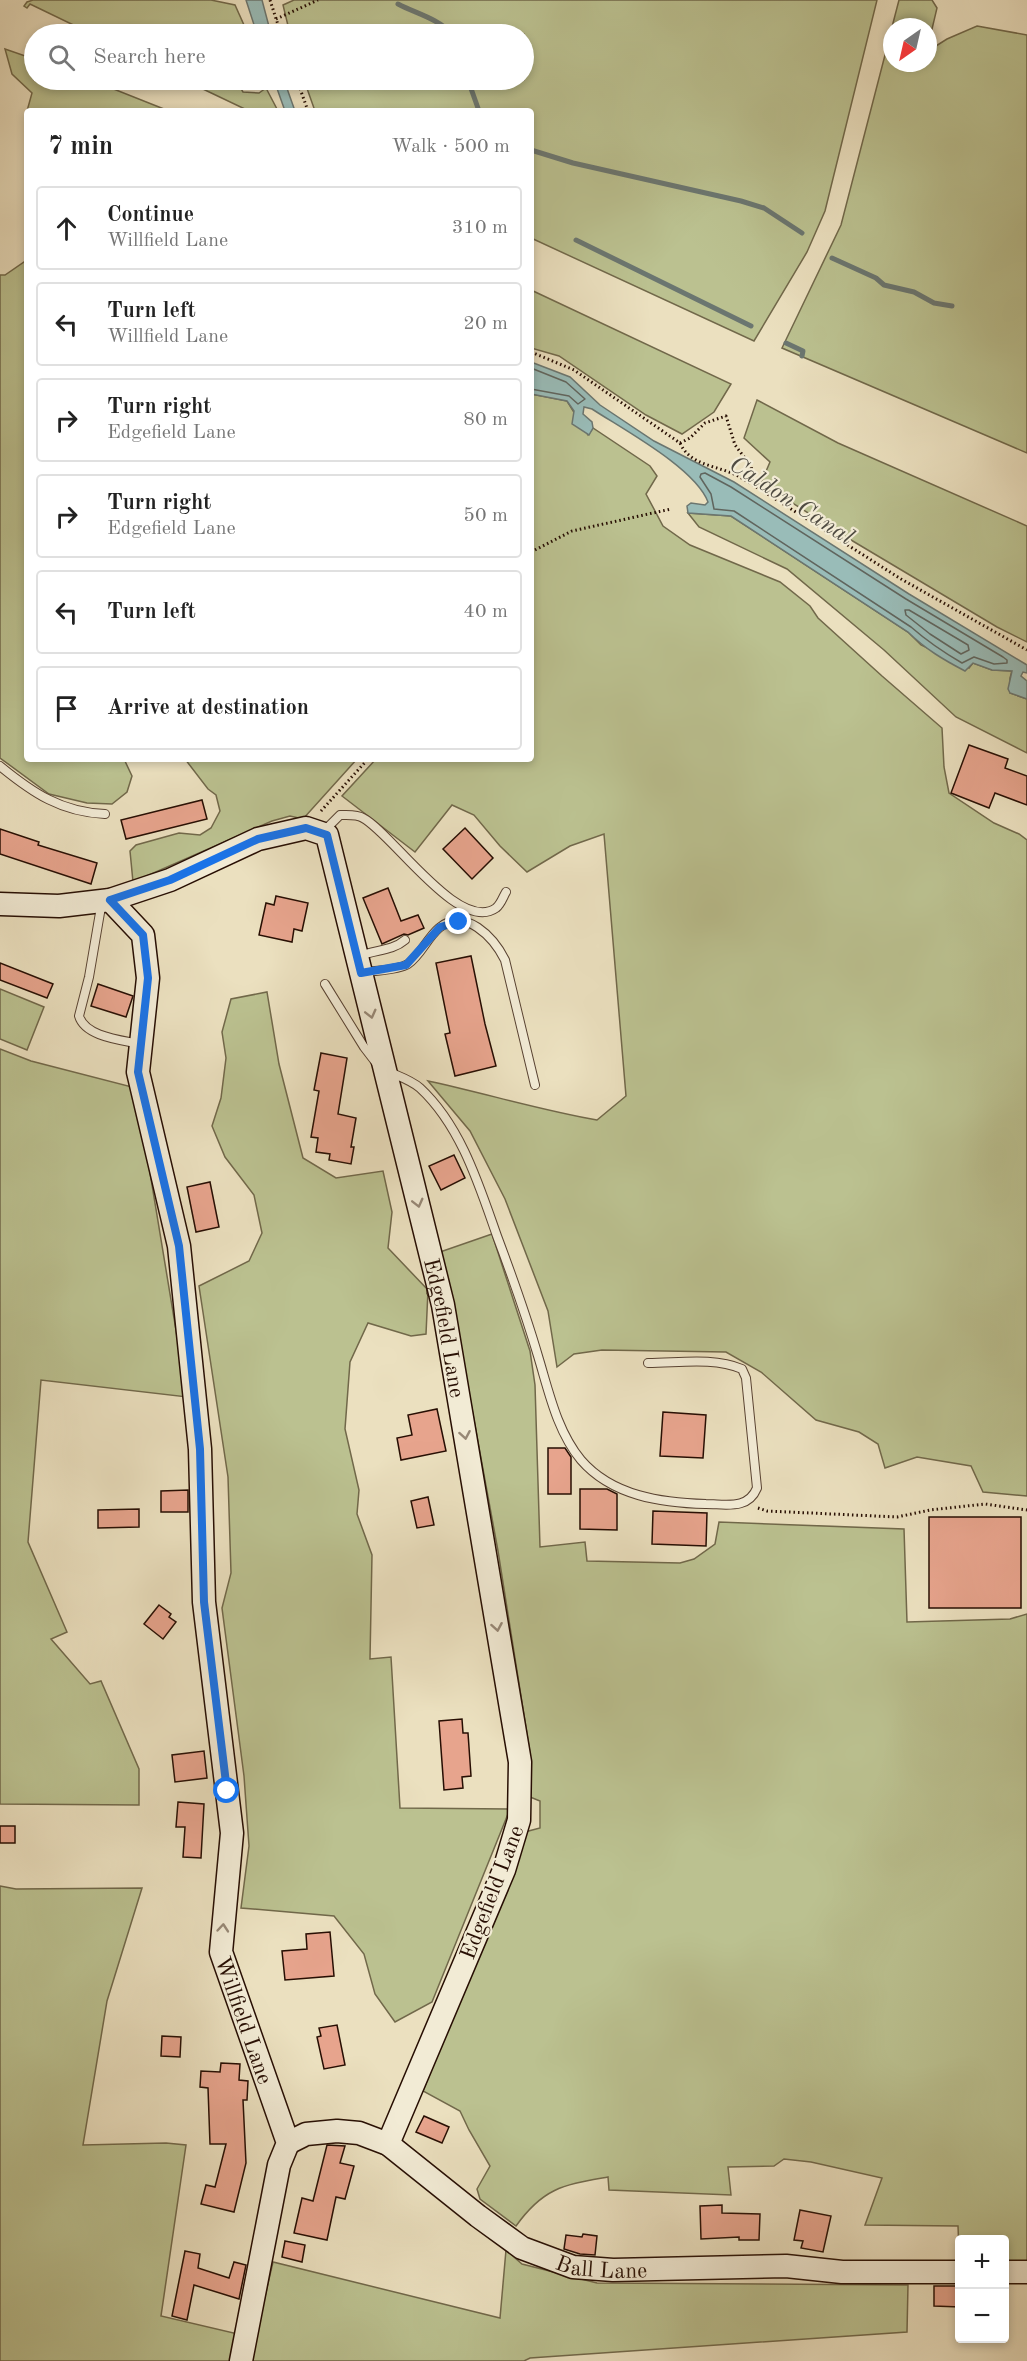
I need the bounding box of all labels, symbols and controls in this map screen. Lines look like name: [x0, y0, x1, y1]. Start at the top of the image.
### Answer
north arrow: [883, 18, 937, 72]
search box: [24, 24, 534, 90]
icon: search: [45, 41, 78, 74]
text: Search here: [93, 46, 206, 68]
text: 7 min: [48, 134, 113, 160]
text: Walk · 500 m: [391, 137, 510, 157]
text: Continue: [107, 204, 194, 226]
icon: ahead: [50, 212, 83, 245]
text: 310 m: [452, 218, 508, 238]
text: Willfield Lane: [107, 231, 228, 251]
text: Turn left: [107, 300, 196, 322]
icon: left: [50, 308, 83, 341]
text: 20 m: [463, 314, 508, 334]
text: Willfield Lane: [107, 327, 228, 347]
text: Turn right: [107, 396, 211, 418]
icon: right: [50, 404, 83, 437]
text: 80 m: [463, 410, 508, 430]
text: Edgefield Lane: [107, 423, 236, 443]
water label: Caldon Canal: [725, 453, 857, 551]
text: Turn right: [107, 492, 211, 514]
icon: right: [50, 500, 83, 533]
text: 50 m: [463, 506, 508, 526]
text: Edgefield Lane: [107, 519, 236, 539]
icon: left: [50, 596, 83, 629]
text: Turn left: [107, 601, 196, 623]
text: 40 m: [463, 602, 508, 622]
icon: arrive: [50, 692, 83, 725]
text: Arrive at destination: [107, 697, 309, 719]
route end: [445, 908, 471, 934]
one-way arrow: [364, 1009, 377, 1019]
one-way arrow: [411, 1197, 423, 1208]
street label: Edgefield Lane: [419, 1256, 467, 1400]
one-way arrow: [458, 1430, 471, 1440]
one-way arrow: [491, 1623, 503, 1632]
route start: [213, 1777, 239, 1803]
street label: Edgefield Lane: [457, 1823, 529, 1963]
one-way arrow: [216, 1924, 229, 1933]
street label: Willfield Lane: [210, 1954, 275, 2087]
map controls: [955, 2235, 1009, 2343]
button: +: [955, 2235, 1009, 2289]
street label: Ball Lane: [552, 2253, 648, 2283]
button: −: [955, 2289, 1009, 2343]

